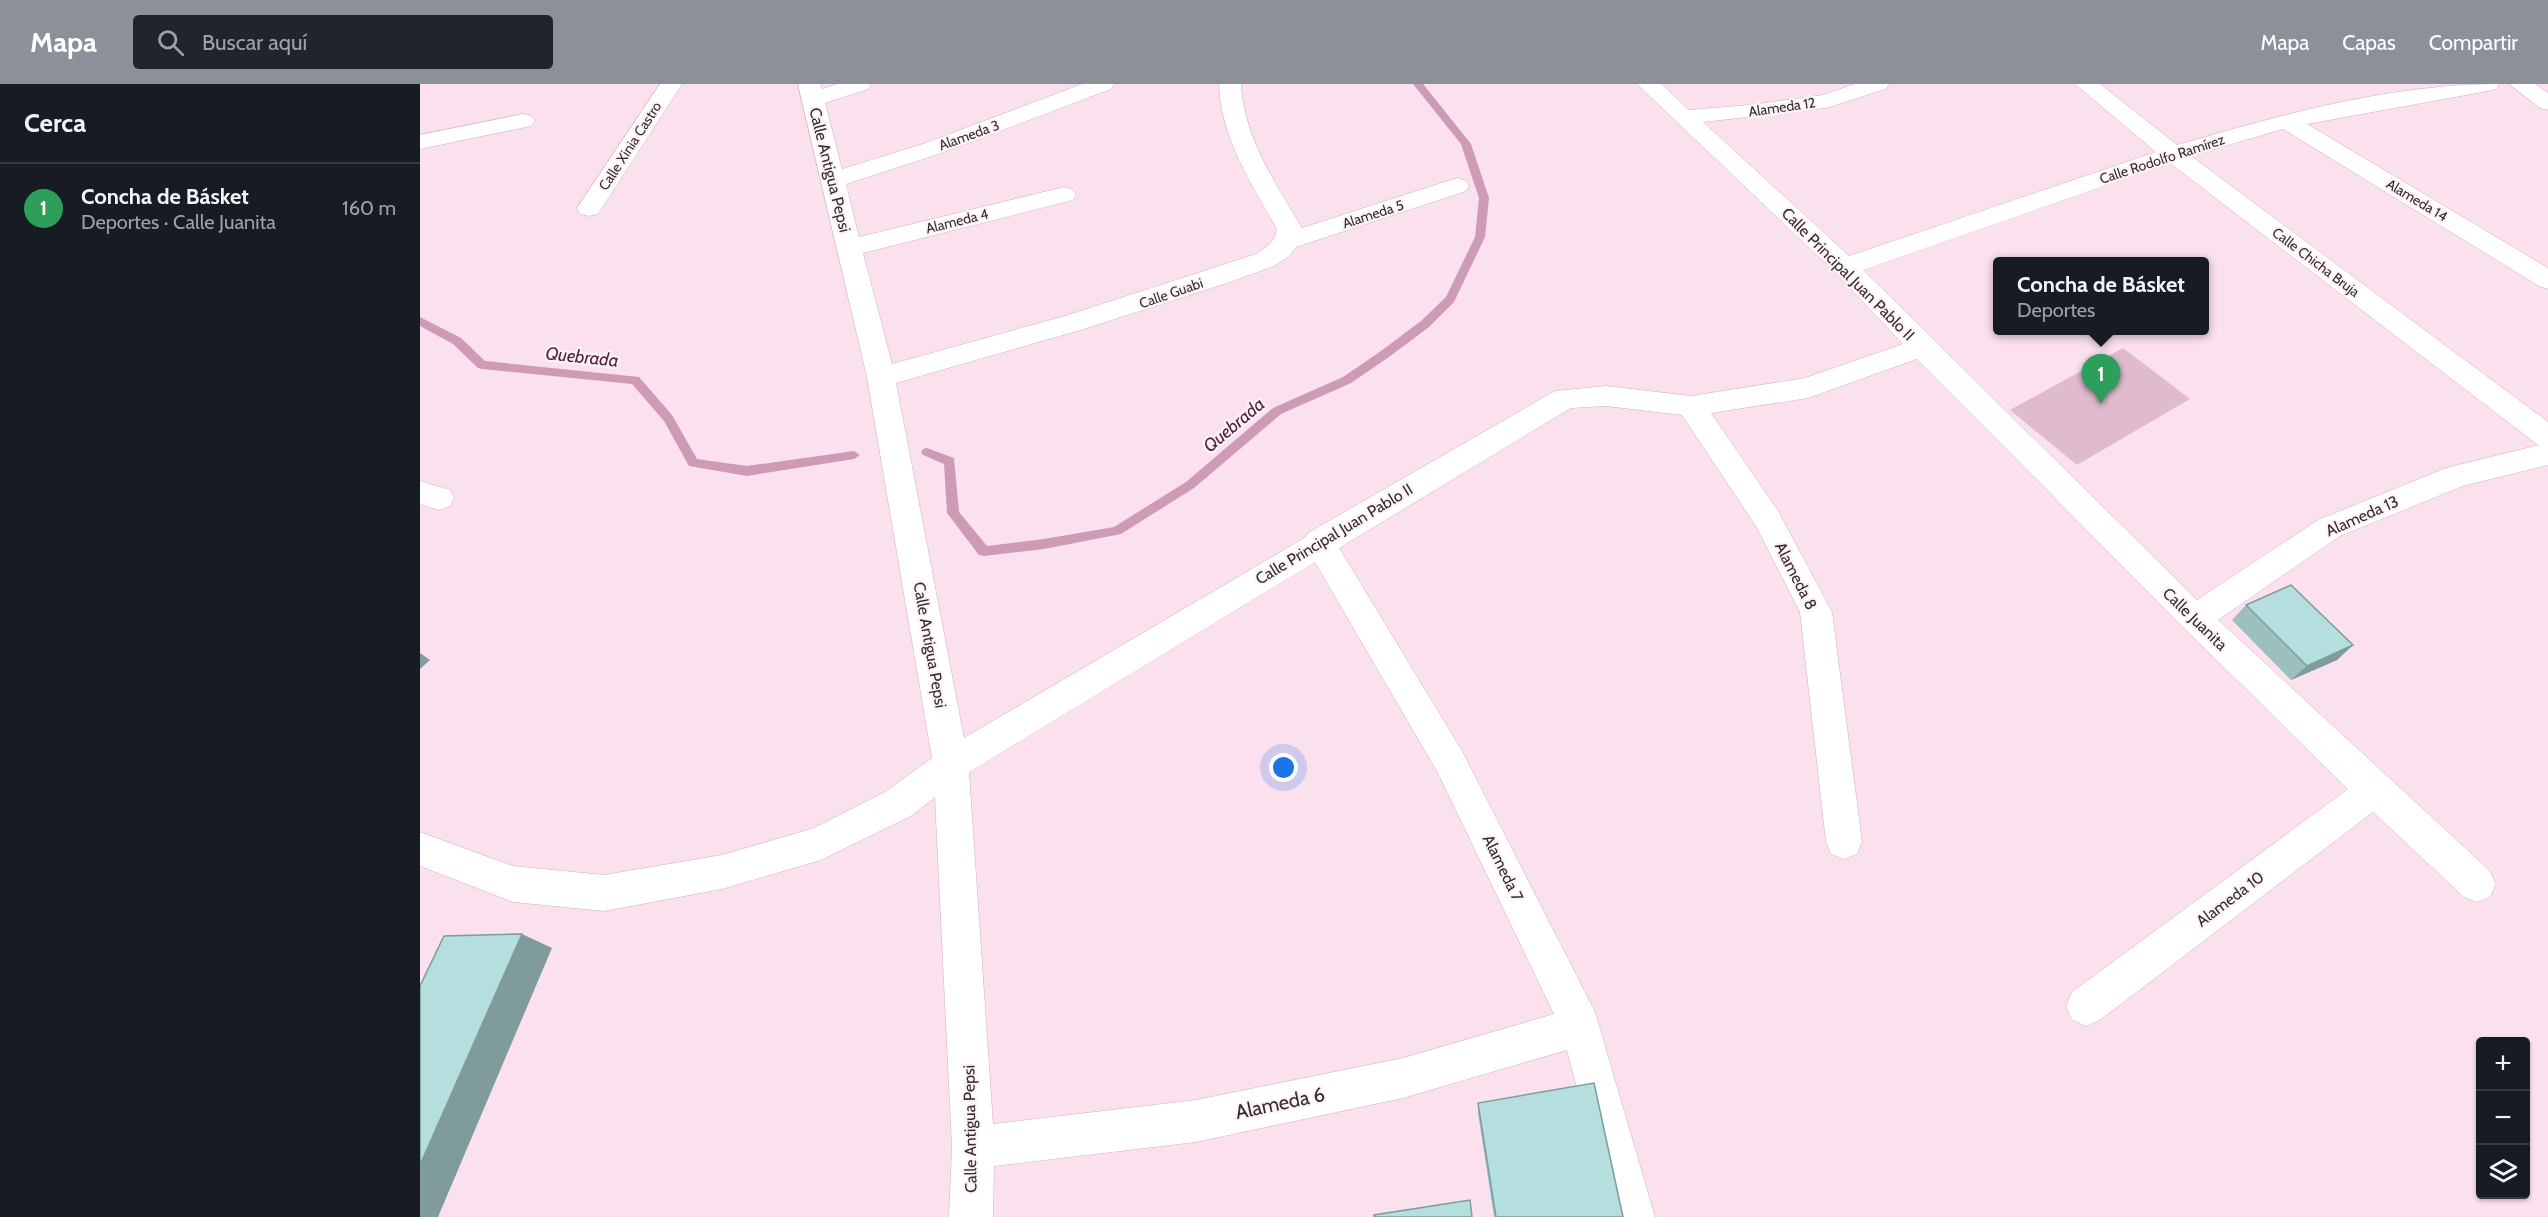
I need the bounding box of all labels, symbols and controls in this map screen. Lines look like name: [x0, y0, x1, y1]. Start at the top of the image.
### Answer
search box: [133, 15, 553, 69]
text: Mapa: [30, 25, 97, 59]
icon: search: [154, 26, 187, 59]
text: Buscar aquí: [202, 29, 307, 56]
text: Mapa: [2261, 30, 2309, 55]
text: Capas: [2342, 30, 2396, 55]
text: Compartir: [2429, 30, 2518, 55]
street label: Alameda 12: [1747, 93, 1817, 121]
street label: Calle Xinia Castro: [595, 98, 666, 194]
street label: Calle Antigua Pepsi: [805, 106, 855, 234]
text: Cerca: [24, 107, 86, 139]
street label: Alameda 3: [936, 116, 1002, 154]
street label: Calle Rodolfo Ramírez: [2097, 130, 2227, 188]
street label: Alameda 14: [2383, 175, 2451, 225]
text: Concha de Básket: [81, 183, 249, 210]
text: 1: [40, 196, 47, 220]
text: 160 m: [342, 196, 396, 220]
street label: Alameda 5: [1340, 196, 1406, 232]
street label: Calle Principal Juan Pablo II: [1778, 204, 1918, 344]
street label: Alameda 4: [924, 205, 990, 237]
text: Deportes · Calle Juanita: [81, 210, 276, 234]
street label: Calle Chicha Bruja: [2269, 223, 2364, 301]
popup: [1993, 257, 2209, 335]
text: Concha de Básket: [2017, 271, 2185, 298]
street label: Calle Guabi: [1137, 274, 1205, 312]
text: Deportes: [2017, 298, 2095, 322]
water label: Quebrada: [544, 342, 620, 372]
pin: 1: [2082, 354, 2120, 404]
water label: Quebrada: [1199, 393, 1269, 457]
street label: Calle Principal Juan Pablo II: [1252, 479, 1416, 589]
street label: Alameda 13: [2323, 492, 2401, 540]
street label: Alameda 8: [1771, 539, 1821, 613]
street label: Calle Antigua Pepsi: [910, 580, 950, 710]
street label: Calle Juanita: [2159, 584, 2231, 655]
your location: [1269, 753, 1298, 782]
street label: Alameda 7: [1479, 832, 1527, 904]
street label: Alameda 10: [2192, 867, 2268, 931]
map controls: [2476, 1037, 2530, 1199]
button: +: [2476, 1037, 2530, 1091]
street label: Calle Antigua Pepsi: [959, 1065, 981, 1193]
street label: Alameda 6: [1233, 1082, 1327, 1124]
button: −: [2476, 1091, 2530, 1145]
button: layers: [2476, 1145, 2530, 1199]

